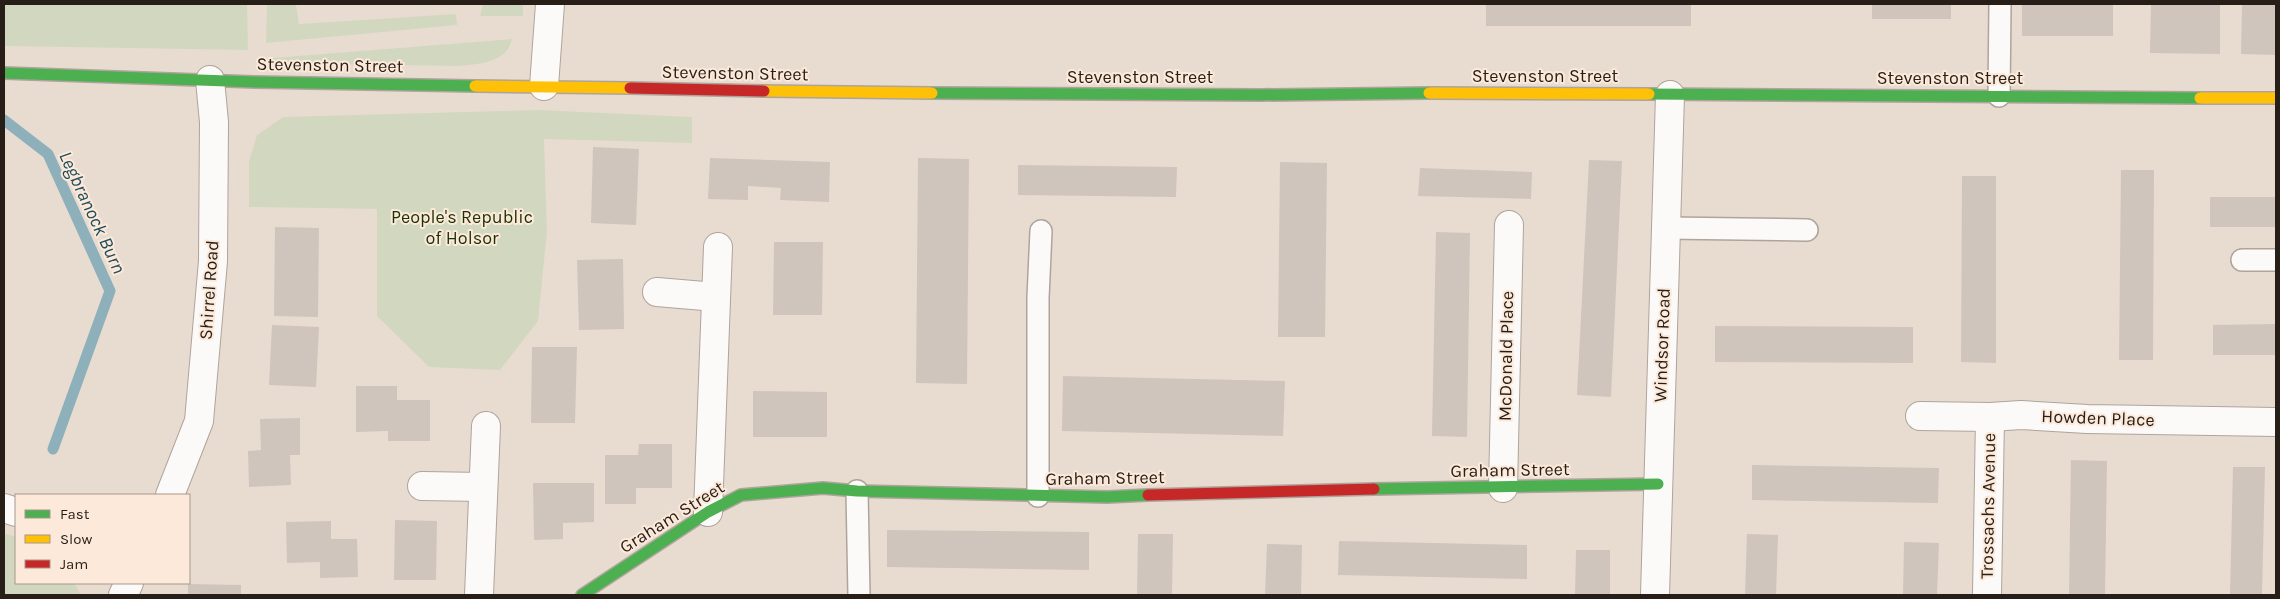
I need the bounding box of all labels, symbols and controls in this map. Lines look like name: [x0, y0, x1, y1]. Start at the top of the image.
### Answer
street label: Stevenston Street: [256, 53, 404, 77]
street label: Stevenston Street: [661, 61, 809, 85]
street label: Stevenston Street: [1472, 65, 1619, 87]
street label: Stevenston Street: [1067, 66, 1214, 88]
street label: Stevenston Street: [1877, 67, 2024, 89]
water label: Legbranock Burn: [54, 148, 130, 277]
park label: People's Republic of Holsor: [391, 206, 533, 249]
street label: Shirrel Road: [195, 239, 223, 341]
street label: Windsor Road: [1649, 287, 1675, 403]
street label: McDonald Place: [1494, 291, 1518, 421]
street label: Howden Place: [2041, 405, 2155, 431]
street label: Trossachs Avenue: [1976, 433, 2000, 579]
street label: Graham Street: [1450, 458, 1570, 482]
street label: Graham Street: [1045, 466, 1165, 490]
street label: Graham Street: [616, 476, 729, 558]
legend: [15, 494, 190, 584]
text: Fast: [60, 505, 90, 523]
text: Slow: [60, 530, 92, 548]
text: Jam: [60, 555, 88, 573]

